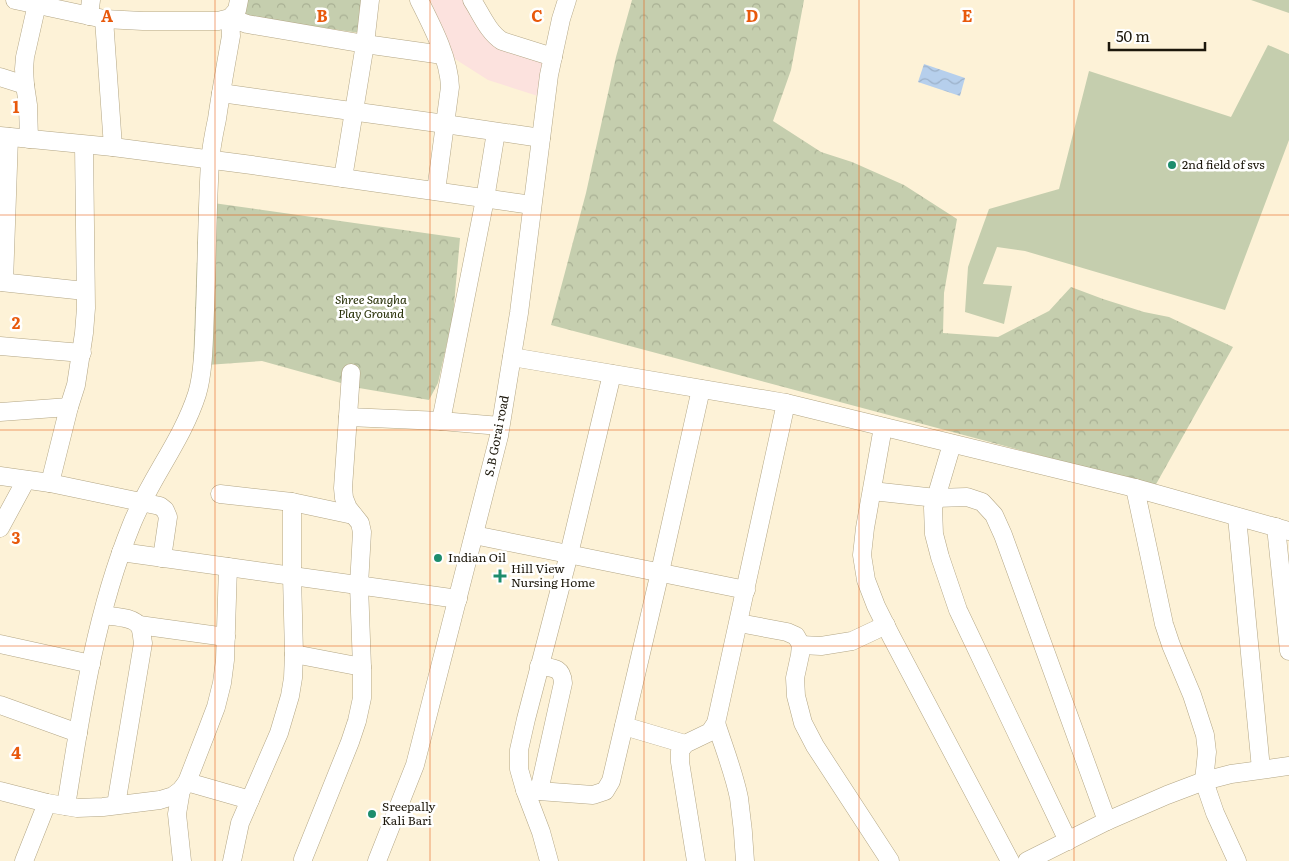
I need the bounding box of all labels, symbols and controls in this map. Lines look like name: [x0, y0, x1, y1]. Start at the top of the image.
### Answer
text: A: [101, 3, 113, 27]
text: B: [316, 3, 328, 27]
text: C: [531, 3, 543, 27]
text: D: [746, 3, 758, 27]
text: E: [962, 3, 973, 27]
scale bar: [1109, 20, 1205, 52]
text: 50 m: [1116, 24, 1150, 47]
text: 1: [13, 94, 20, 118]
place label: 2nd field of svs: [1182, 155, 1265, 173]
marker: 2nd field of svs: [1166, 159, 1178, 171]
park label: Shree Sangha Play Ground: [335, 290, 407, 322]
text: 2: [12, 310, 21, 334]
street label: S.B Gorai road: [479, 393, 513, 478]
text: 3: [12, 525, 21, 549]
place label: Indian Oil: [448, 548, 506, 566]
marker: Indian Oil: [432, 552, 444, 564]
place label: Hill View Nursing Home: [511, 559, 595, 591]
marker: Hill View Nursing Home: [493, 569, 507, 583]
text: 4: [11, 740, 21, 764]
place label: Sreepally Kali Bari: [382, 797, 436, 829]
marker: Sreepally Kali Bari: [366, 808, 378, 820]

